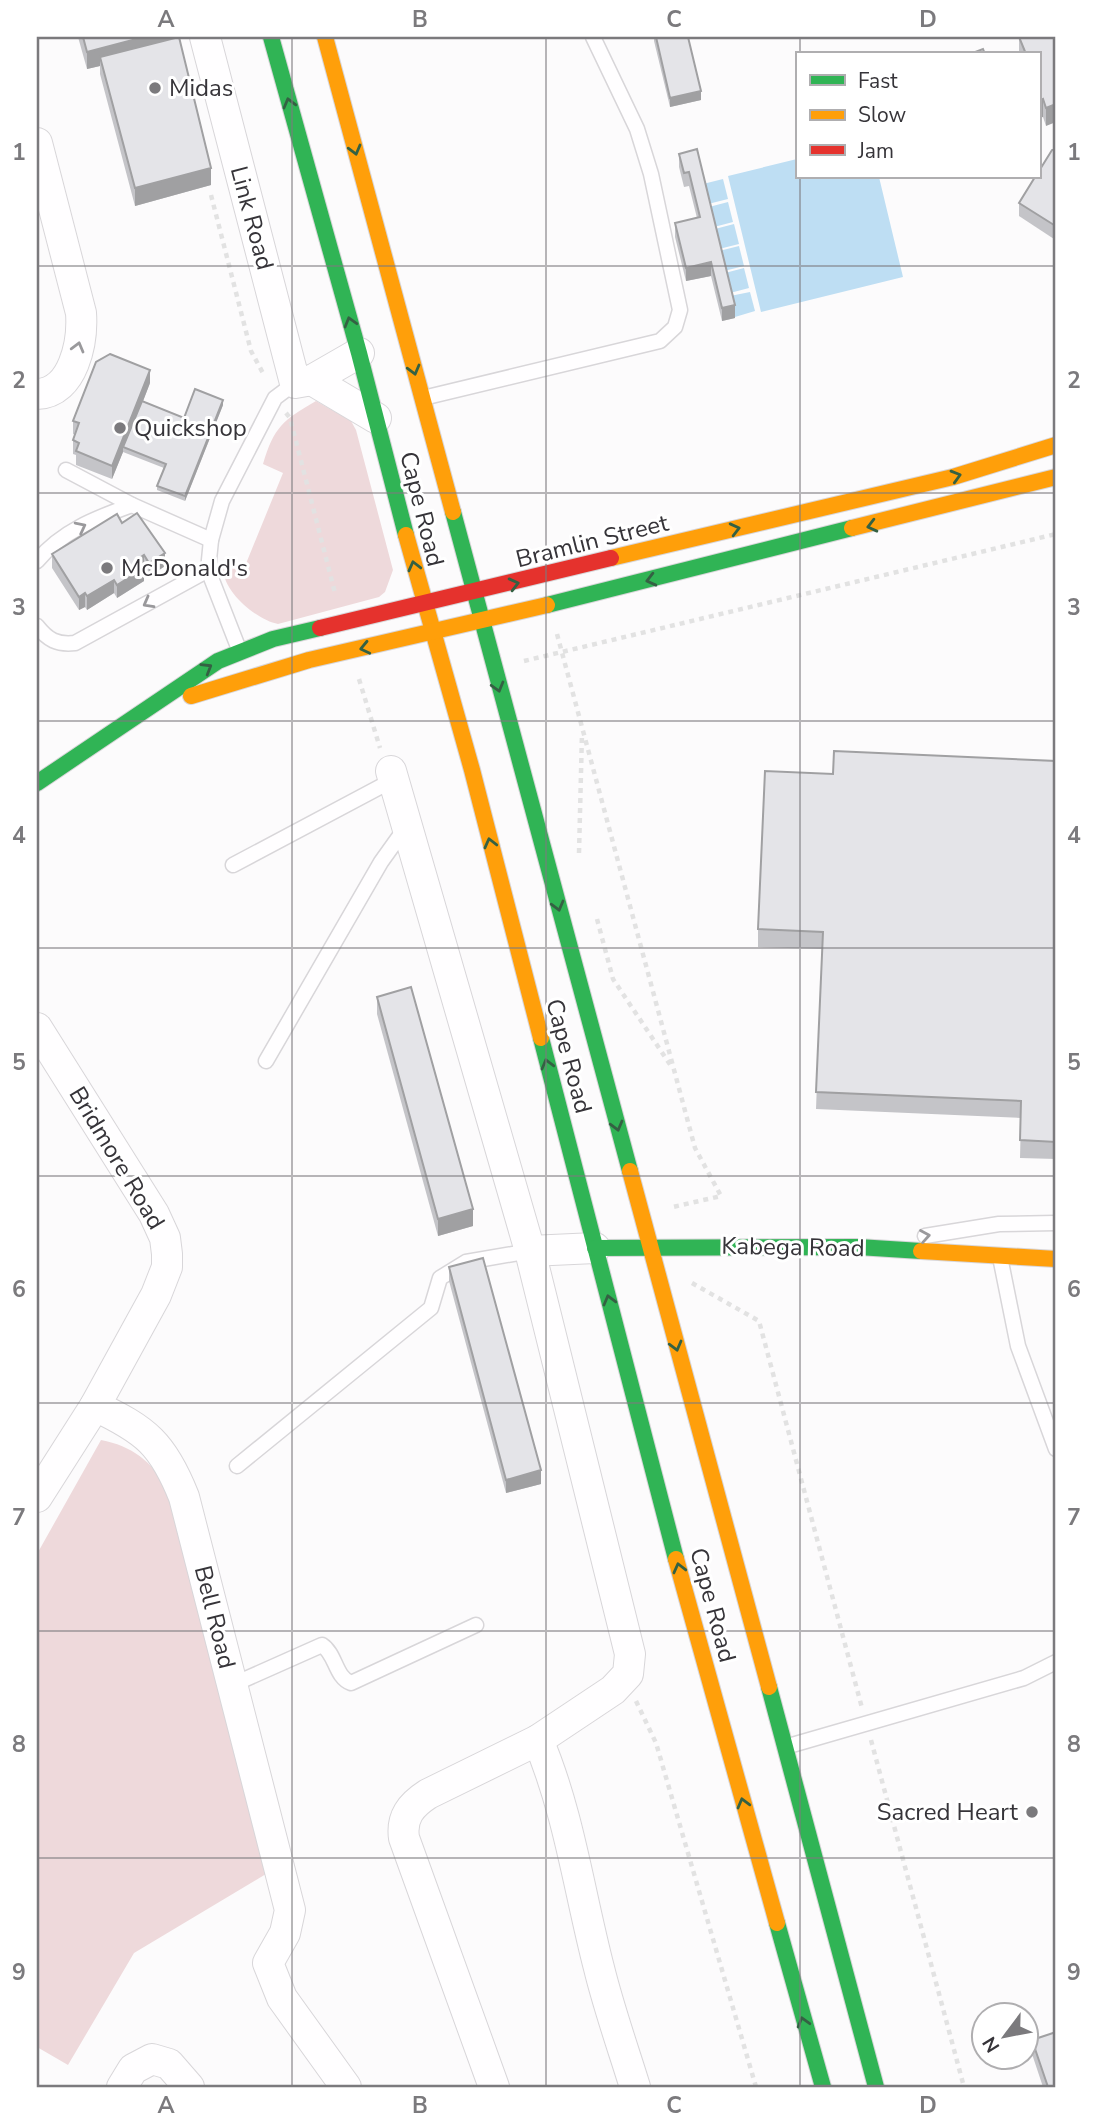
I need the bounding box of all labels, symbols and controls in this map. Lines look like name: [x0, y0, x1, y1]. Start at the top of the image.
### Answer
text: A: [157, 4, 175, 35]
text: B: [412, 4, 428, 35]
text: C: [666, 4, 682, 35]
text: D: [919, 4, 937, 35]
legend: [796, 52, 1040, 178]
text: Fast: [858, 67, 898, 95]
place label: Midas: [169, 72, 233, 104]
marker: Midas: [147, 80, 163, 96]
one-way arrow: [282, 97, 297, 109]
text: Slow: [858, 101, 907, 129]
text: 1: [12, 137, 26, 168]
text: Jam: [857, 137, 894, 165]
text: 1: [1067, 137, 1081, 168]
one-way arrow: [347, 144, 361, 156]
street label: Link Road: [223, 163, 281, 273]
one-way arrow: [344, 316, 359, 328]
one-way arrow: [70, 341, 84, 353]
one-way arrow: [406, 364, 420, 376]
text: 2: [12, 365, 26, 396]
text: 2: [1067, 365, 1081, 396]
place label: Quickshop: [134, 412, 247, 444]
marker: Quickshop: [112, 420, 128, 436]
street label: Cape Road: [392, 448, 452, 570]
one-way arrow: [950, 470, 962, 484]
street label: Bramlin Street: [512, 506, 672, 575]
one-way arrow: [866, 517, 878, 532]
one-way arrow: [73, 522, 86, 535]
one-way arrow: [729, 523, 741, 537]
place label: McDonald's: [121, 552, 248, 584]
marker: McDonald's: [99, 560, 115, 576]
one-way arrow: [408, 560, 422, 572]
one-way arrow: [645, 571, 657, 586]
one-way arrow: [508, 578, 520, 592]
text: 3: [12, 592, 26, 623]
text: 3: [1067, 592, 1081, 623]
one-way arrow: [143, 594, 156, 608]
one-way arrow: [359, 640, 371, 654]
one-way arrow: [199, 663, 212, 676]
one-way arrow: [490, 681, 504, 693]
text: 4: [12, 820, 26, 851]
text: 4: [1067, 820, 1081, 851]
one-way arrow: [484, 837, 498, 849]
one-way arrow: [550, 900, 564, 912]
street label: Cape Road: [538, 995, 600, 1117]
text: 5: [12, 1047, 26, 1078]
text: 5: [1067, 1047, 1081, 1078]
one-way arrow: [541, 1058, 555, 1070]
street label: Bridmore Road: [62, 1081, 172, 1235]
one-way arrow: [609, 1120, 623, 1132]
one-way arrow: [919, 1229, 931, 1244]
street label: Kabega Road: [721, 1230, 865, 1264]
text: 6: [12, 1274, 26, 1305]
text: 6: [1067, 1274, 1081, 1305]
one-way arrow: [603, 1294, 617, 1306]
one-way arrow: [668, 1340, 683, 1352]
text: 7: [12, 1502, 26, 1533]
text: 7: [1067, 1502, 1081, 1533]
street label: Cape Road: [682, 1544, 744, 1666]
street label: Bell Road: [187, 1562, 243, 1672]
one-way arrow: [673, 1562, 688, 1574]
text: 8: [12, 1729, 26, 1760]
text: 8: [1067, 1729, 1081, 1760]
place label: Sacred Heart: [877, 1796, 1019, 1828]
one-way arrow: [736, 1797, 751, 1809]
marker: Sacred Heart: [1024, 1804, 1040, 1820]
text: 9: [12, 1957, 26, 1988]
text: 9: [1067, 1957, 1081, 1988]
north arrow: [970, 2002, 1040, 2072]
one-way arrow: [797, 2016, 812, 2028]
text: N: [977, 2032, 1006, 2057]
text: A: [157, 2090, 175, 2121]
text: B: [412, 2090, 428, 2121]
text: C: [666, 2090, 682, 2121]
text: D: [919, 2090, 937, 2121]

